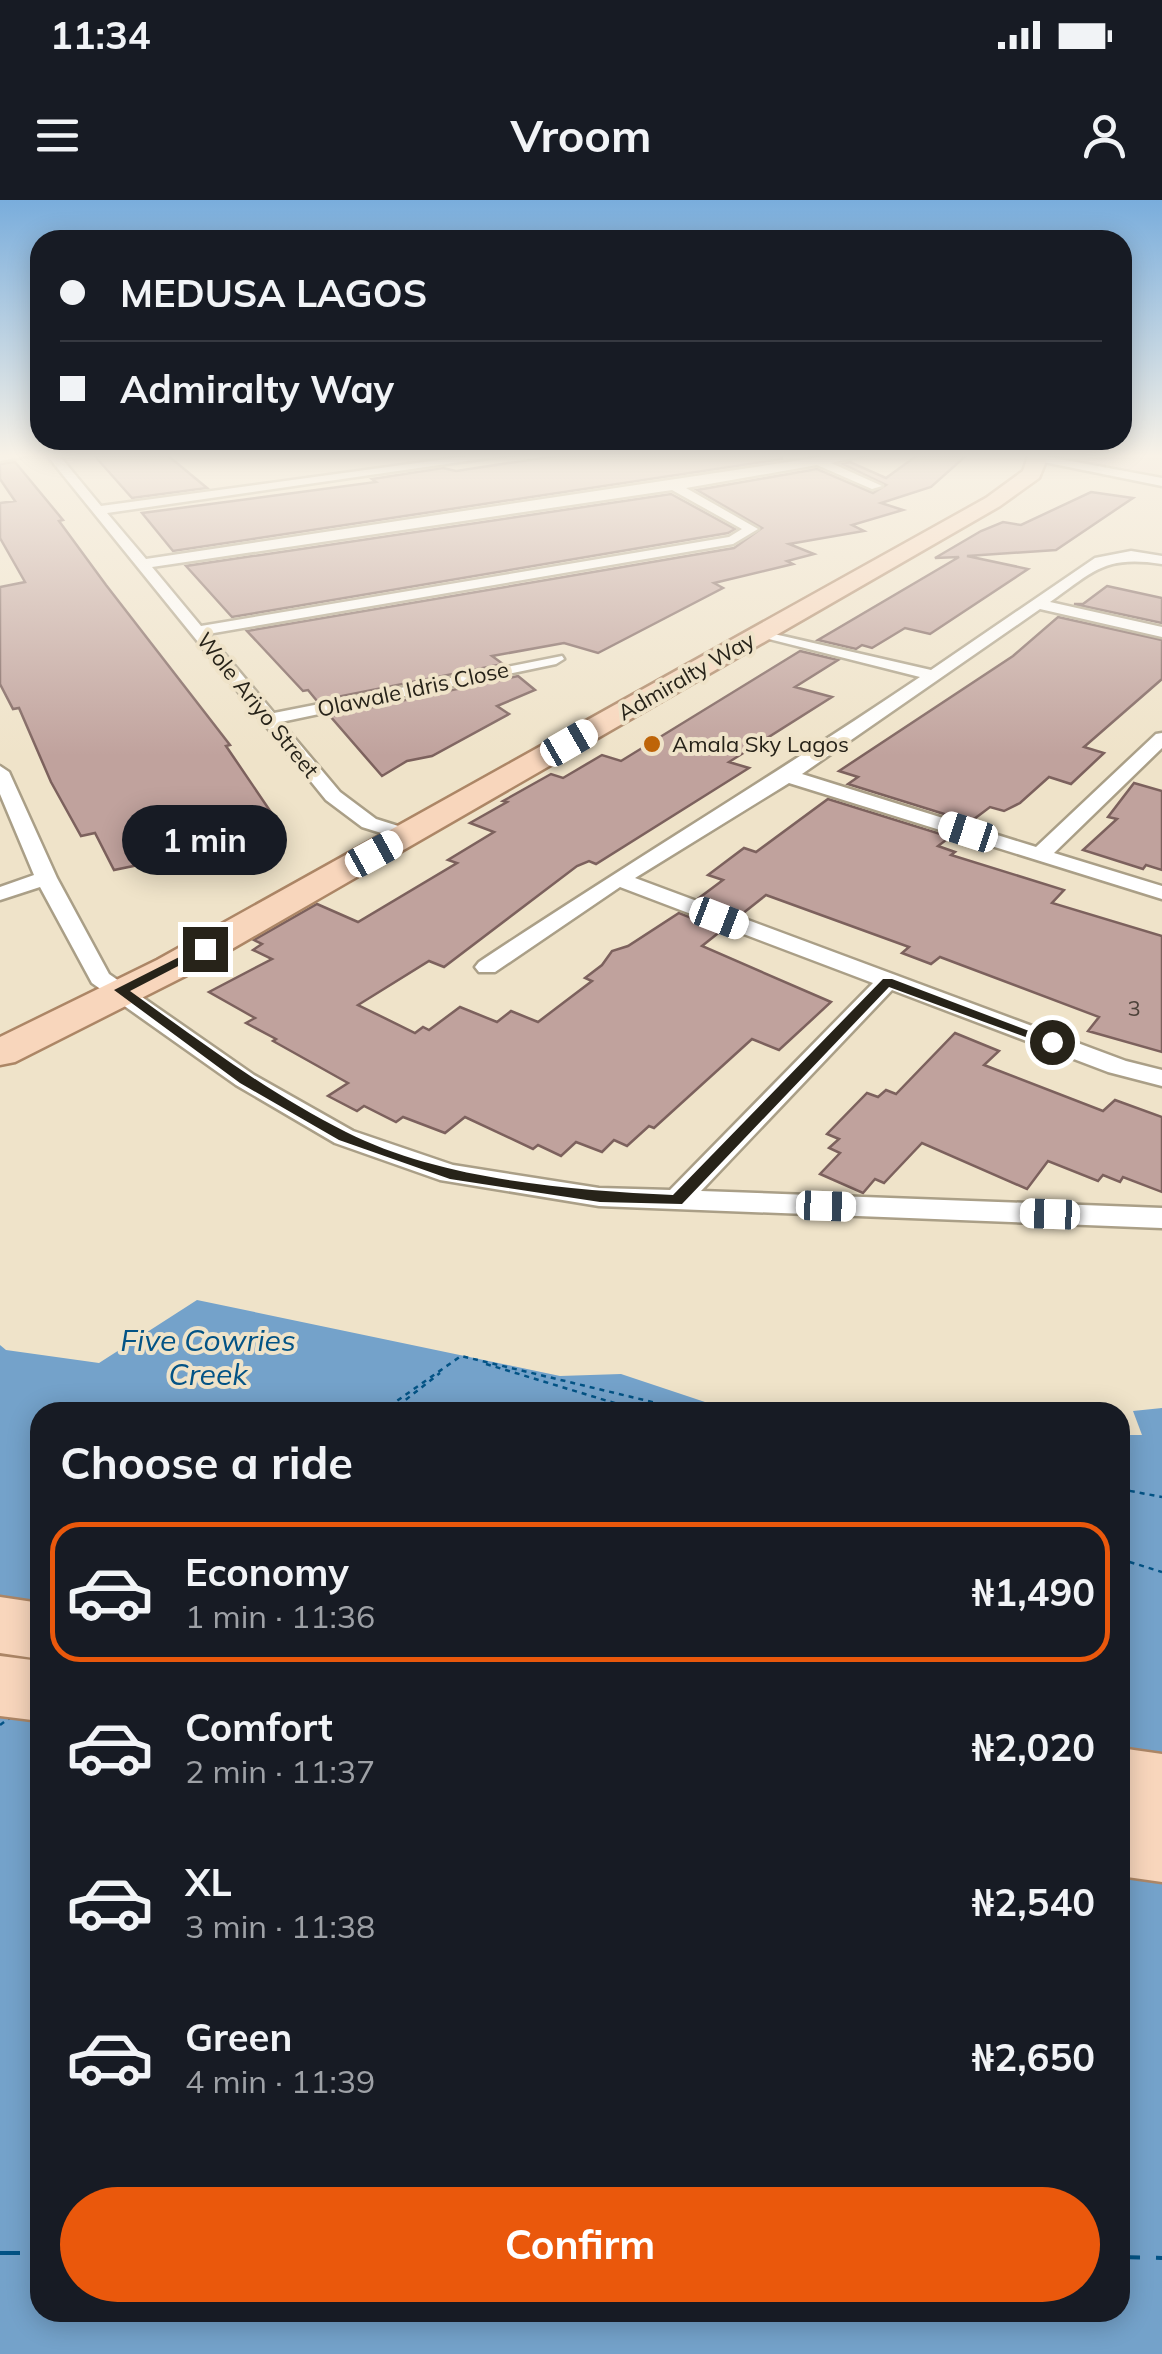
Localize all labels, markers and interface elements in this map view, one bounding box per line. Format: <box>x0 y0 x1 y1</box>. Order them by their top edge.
text: 11:34 <box>50 11 151 59</box>
text: Vroom <box>511 107 651 163</box>
icon: menu <box>30 108 85 163</box>
icon: person <box>1077 108 1132 163</box>
text: MEDUSA LAGOS <box>120 269 427 317</box>
text: Admiralty Way <box>120 365 394 413</box>
street label: Admiralty Way <box>613 625 760 726</box>
street label: Wole Ariyo Street <box>191 627 325 783</box>
street label: Olawale Idris Close <box>315 655 511 723</box>
car <box>536 715 602 771</box>
place label: Amala Sky Lagos <box>672 730 849 758</box>
marker: Amala Sky Lagos <box>641 733 663 755</box>
callout: 1 min <box>122 804 288 874</box>
car <box>935 808 1001 856</box>
text: 1 min <box>162 820 247 860</box>
car <box>340 826 408 882</box>
car <box>686 893 752 943</box>
route end <box>183 927 228 972</box>
house number: 3 <box>1127 994 1141 1022</box>
route start <box>1030 1020 1075 1065</box>
car <box>795 1190 857 1222</box>
car <box>1019 1198 1081 1230</box>
water label: Five Cowries Creek <box>120 1321 296 1393</box>
text: Choose a ride <box>60 1434 353 1490</box>
icon: car <box>65 1547 155 1637</box>
text: Economy <box>185 1548 349 1596</box>
text: ₦1,490 <box>972 1568 1095 1616</box>
text: 1 min · 11:36 <box>185 1596 375 1636</box>
icon: car <box>65 1702 155 1792</box>
text: Comfort <box>185 1703 333 1751</box>
text: ₦2,020 <box>972 1723 1095 1771</box>
text: 2 min · 11:37 <box>185 1751 375 1791</box>
icon: car <box>65 1857 155 1947</box>
text: XL <box>185 1858 232 1906</box>
text: ₦2,540 <box>972 1878 1095 1926</box>
text: 3 min · 11:38 <box>185 1906 375 1946</box>
icon: car <box>65 2012 155 2102</box>
text: Green <box>185 2013 292 2061</box>
text: ₦2,650 <box>972 2033 1095 2081</box>
text: 4 min · 11:39 <box>185 2061 375 2101</box>
button: Confirm <box>60 2187 1100 2302</box>

